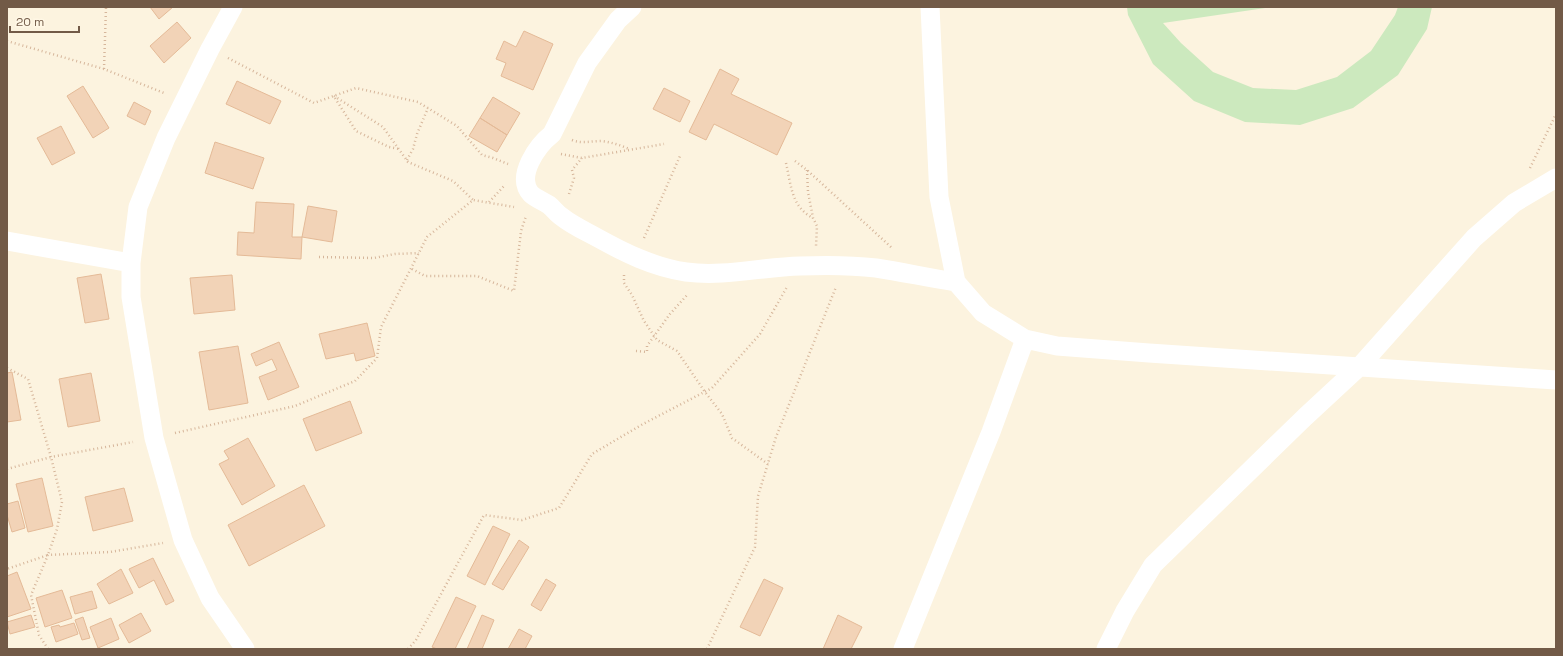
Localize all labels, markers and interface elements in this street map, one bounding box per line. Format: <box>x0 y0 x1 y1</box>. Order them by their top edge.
scale bar <box>10 8 79 34</box>
text: 20 m <box>16 14 44 30</box>

